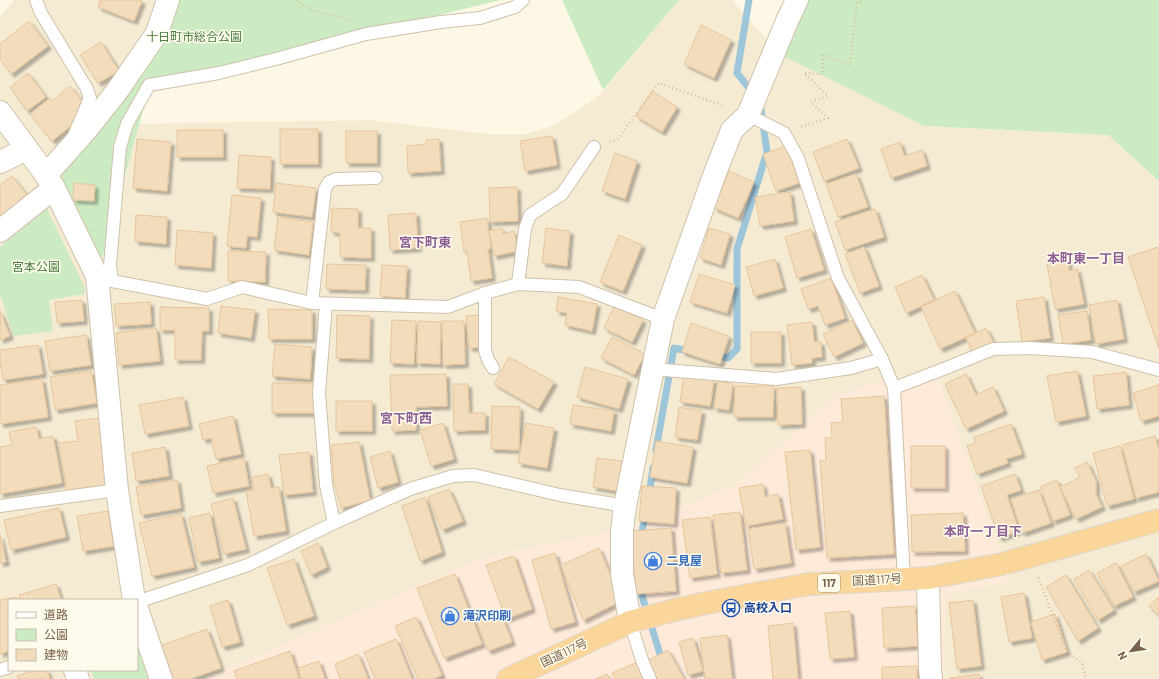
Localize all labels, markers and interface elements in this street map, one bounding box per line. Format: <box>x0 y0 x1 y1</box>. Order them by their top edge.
park label: 十日町市総合公園 <box>146 29 242 43</box>
district label: 宮下町東 <box>399 234 451 250</box>
district label: 本町東一丁目 <box>1047 250 1125 266</box>
park label: 宮本公園 <box>12 259 60 273</box>
district label: 宮下町西 <box>380 410 432 426</box>
district label: 本町一丁目下 <box>944 523 1022 539</box>
shop icon: 二見屋 <box>643 551 663 571</box>
place label: 二見屋 <box>666 553 702 567</box>
street label: 国道117号 <box>852 571 902 587</box>
road number: 117 <box>818 574 840 592</box>
bus stop icon: 高校入口 <box>721 598 741 618</box>
legend <box>8 599 138 671</box>
place label: 高校入口 <box>744 600 792 614</box>
shop icon: 滝沢印刷 <box>440 606 460 626</box>
text: 道路 <box>44 607 68 621</box>
place label: 滝沢印刷 <box>463 608 511 622</box>
text: 公園 <box>44 627 68 641</box>
north arrow <box>1111 631 1151 671</box>
street label: 国道117号 <box>538 635 589 669</box>
text: 建物 <box>44 647 68 661</box>
text: N <box>1114 650 1129 662</box>

